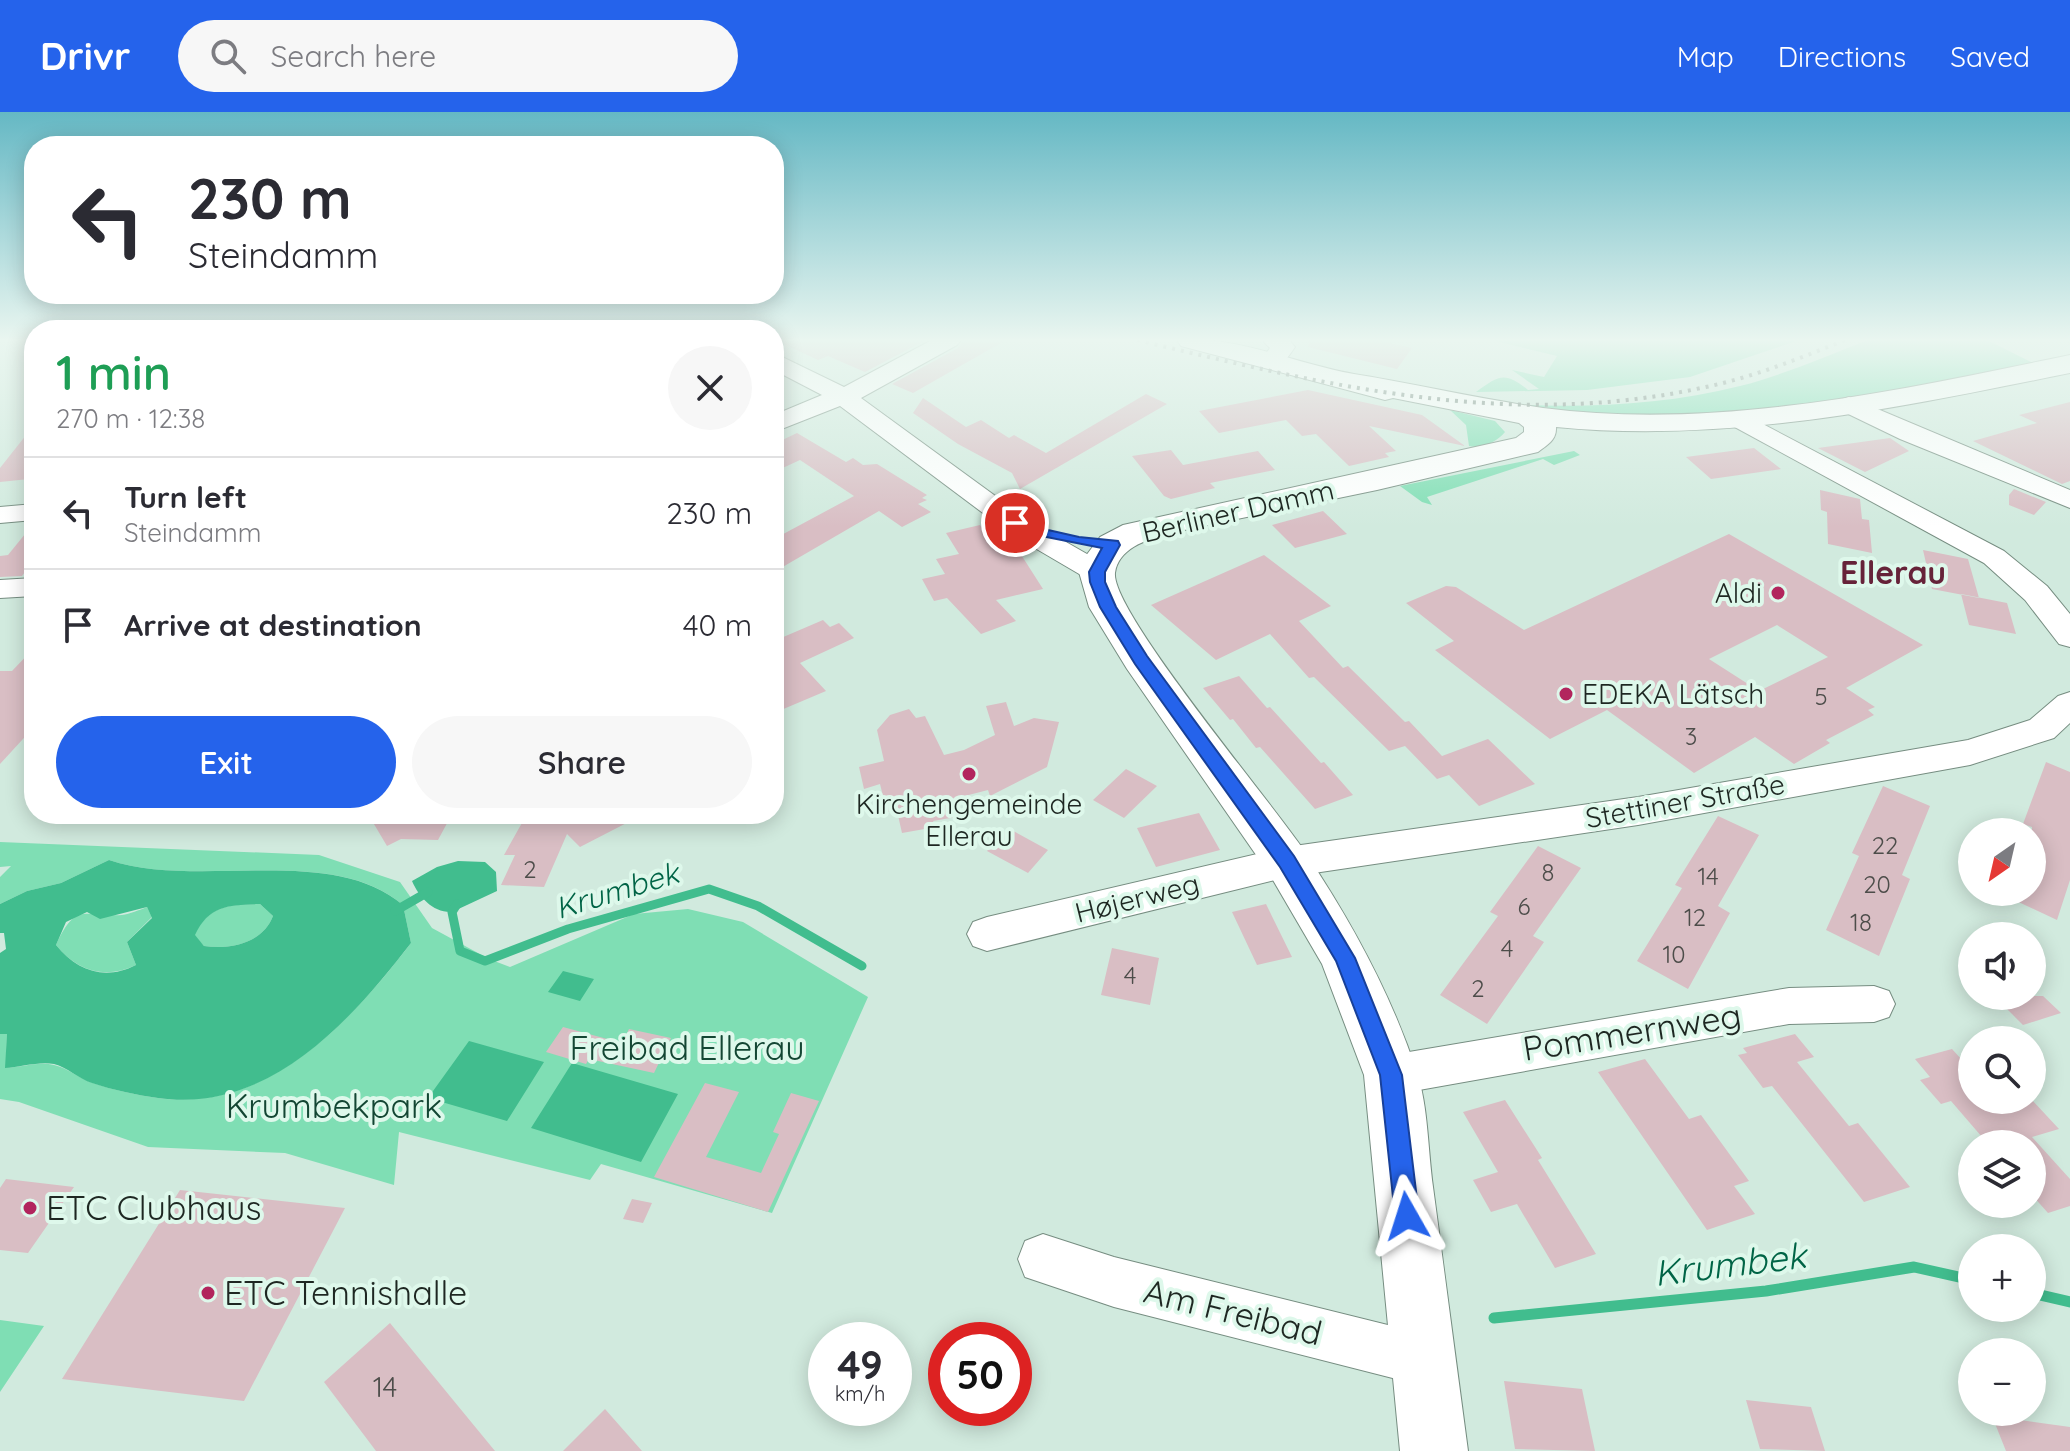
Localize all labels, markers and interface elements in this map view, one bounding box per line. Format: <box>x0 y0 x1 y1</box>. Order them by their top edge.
search box <box>178 20 738 92</box>
text: Drivr <box>40 32 130 80</box>
icon: search <box>206 34 250 78</box>
text: Search here <box>270 37 436 75</box>
text: Map <box>1677 39 1734 74</box>
text: Directions <box>1778 39 1906 74</box>
text: Saved <box>1950 39 2030 74</box>
text: 230 m <box>188 163 352 233</box>
icon: left <box>56 168 160 272</box>
text: Steindamm <box>188 232 378 277</box>
text: 1 min <box>56 342 171 402</box>
button: close <box>668 346 752 430</box>
text: 270 m · 12:38 <box>56 402 205 435</box>
street label: Berliner Damm <box>1139 471 1337 550</box>
text: Turn left <box>124 478 247 516</box>
pin <box>981 489 1049 557</box>
icon: left <box>56 491 100 535</box>
text: 230 m <box>666 494 752 532</box>
icon: arrive <box>993 501 1037 545</box>
text: Steindamm <box>124 516 262 549</box>
district label: Ellerau <box>1840 552 1946 592</box>
place label: Aldi <box>1715 575 1762 610</box>
marker: Aldi <box>1769 584 1787 602</box>
icon: arrive <box>56 603 100 647</box>
text: Arrive at destination <box>124 606 422 644</box>
text: 40 m <box>683 606 752 644</box>
place label: EDEKA Lätsch <box>1582 676 1764 711</box>
house number: 5 <box>1814 681 1828 711</box>
marker: EDEKA Lätsch <box>1557 685 1575 703</box>
button: Exit <box>56 716 396 808</box>
button: Share <box>412 716 752 808</box>
house number: 3 <box>1685 721 1697 751</box>
marker: Kirchengemeinde Ellerau <box>960 765 978 783</box>
street label: Stettiner Straße <box>1583 766 1787 835</box>
place label: Kirchengemeinde Ellerau <box>856 786 1082 853</box>
north arrow <box>1958 818 2046 906</box>
map controls <box>1958 818 2046 1426</box>
house number: 22 <box>1872 830 1898 860</box>
water label: Krumbek <box>550 852 686 927</box>
house number: 2 <box>523 854 537 884</box>
house number: 8 <box>1542 857 1554 887</box>
house number: 14 <box>1697 861 1719 891</box>
street label: Højerweg <box>1071 865 1203 930</box>
house number: 20 <box>1863 869 1891 899</box>
house number: 6 <box>1518 891 1531 921</box>
house number: 12 <box>1684 902 1706 932</box>
house number: 18 <box>1850 907 1872 937</box>
button: sound <box>1958 922 2046 1010</box>
house number: 4 <box>1501 933 1513 963</box>
house number: 10 <box>1662 939 1686 969</box>
house number: 4 <box>1124 960 1136 990</box>
house number: 2 <box>1471 973 1485 1003</box>
street label: Pommernweg <box>1520 993 1744 1070</box>
park label: Freibad Ellerau <box>570 1026 804 1069</box>
button: search <box>1958 1026 2046 1114</box>
park label: Krumbekpark <box>226 1084 442 1127</box>
button: layers <box>1958 1130 2046 1218</box>
position arrow <box>1365 1174 1449 1258</box>
place label: ETC Clubhaus <box>46 1186 261 1229</box>
marker: ETC Clubhaus <box>21 1199 39 1217</box>
water label: Krumbek <box>1651 1232 1811 1295</box>
button: + <box>1958 1234 2046 1322</box>
street label: Am Freibad <box>1140 1269 1327 1354</box>
place label: ETC Tennishalle <box>224 1271 467 1314</box>
marker: ETC Tennishalle <box>199 1284 217 1302</box>
speed limit sign: 50 <box>928 1322 1032 1426</box>
button: − <box>1958 1338 2046 1426</box>
text: 49 <box>837 1339 883 1389</box>
house number: 14 <box>373 1369 397 1404</box>
text: km/h <box>835 1381 885 1406</box>

